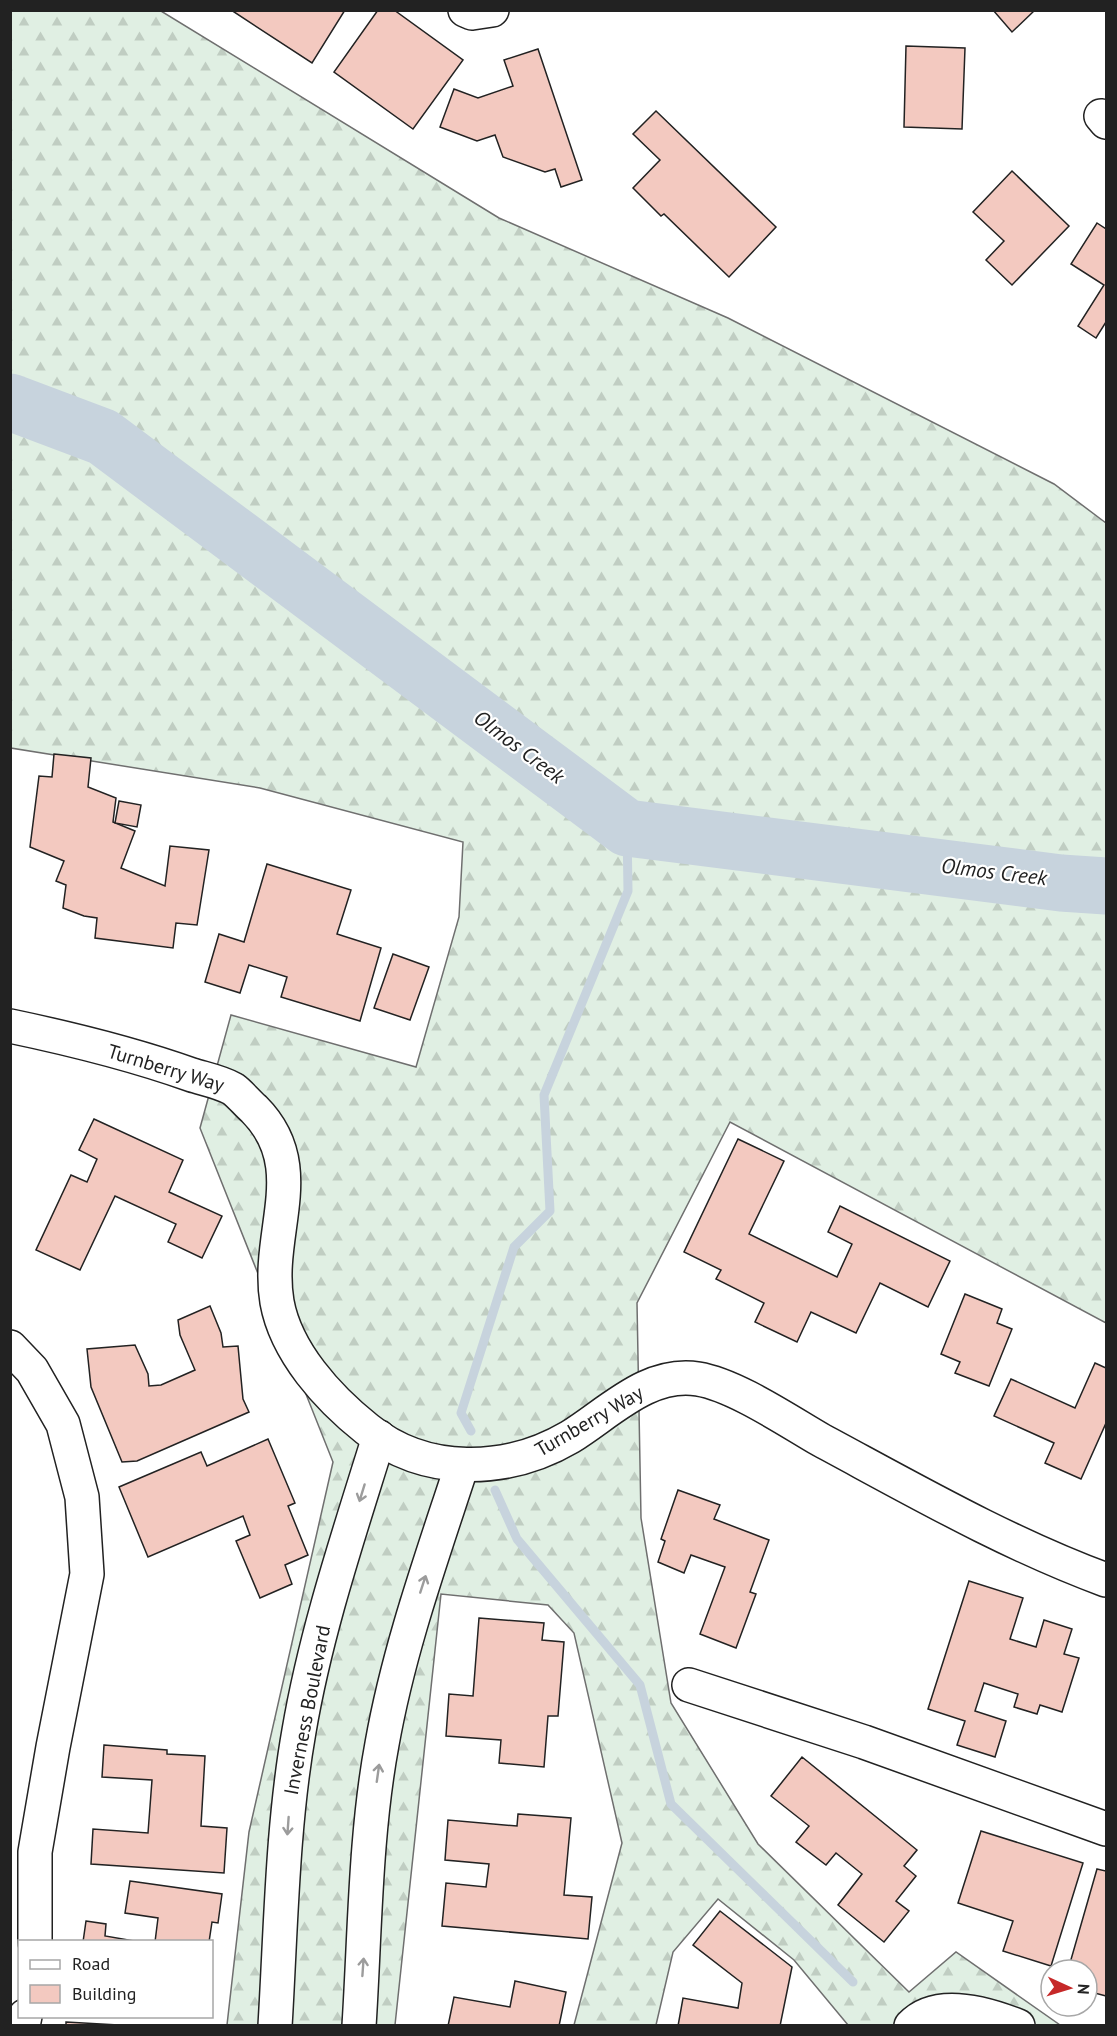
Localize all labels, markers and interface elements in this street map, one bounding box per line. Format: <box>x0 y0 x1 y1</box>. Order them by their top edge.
water label: Olmos Creek <box>469 704 571 790</box>
water label: Olmos Creek <box>940 852 1050 892</box>
street label: Turnberry Way <box>105 1038 228 1098</box>
street label: Turnberry Way <box>530 1379 648 1462</box>
one-way arrow <box>356 1483 367 1502</box>
one-way arrow <box>419 1575 430 1594</box>
street label: Inverness Boulevard <box>278 1623 336 1797</box>
one-way arrow <box>372 1763 383 1783</box>
one-way arrow <box>282 1815 293 1835</box>
legend <box>18 1940 213 2018</box>
text: Road <box>72 1952 110 1975</box>
one-way arrow <box>358 1958 369 1978</box>
north arrow <box>1039 1958 1099 2018</box>
text: Building <box>72 1982 136 2005</box>
text: N <box>1074 1983 1094 1995</box>

